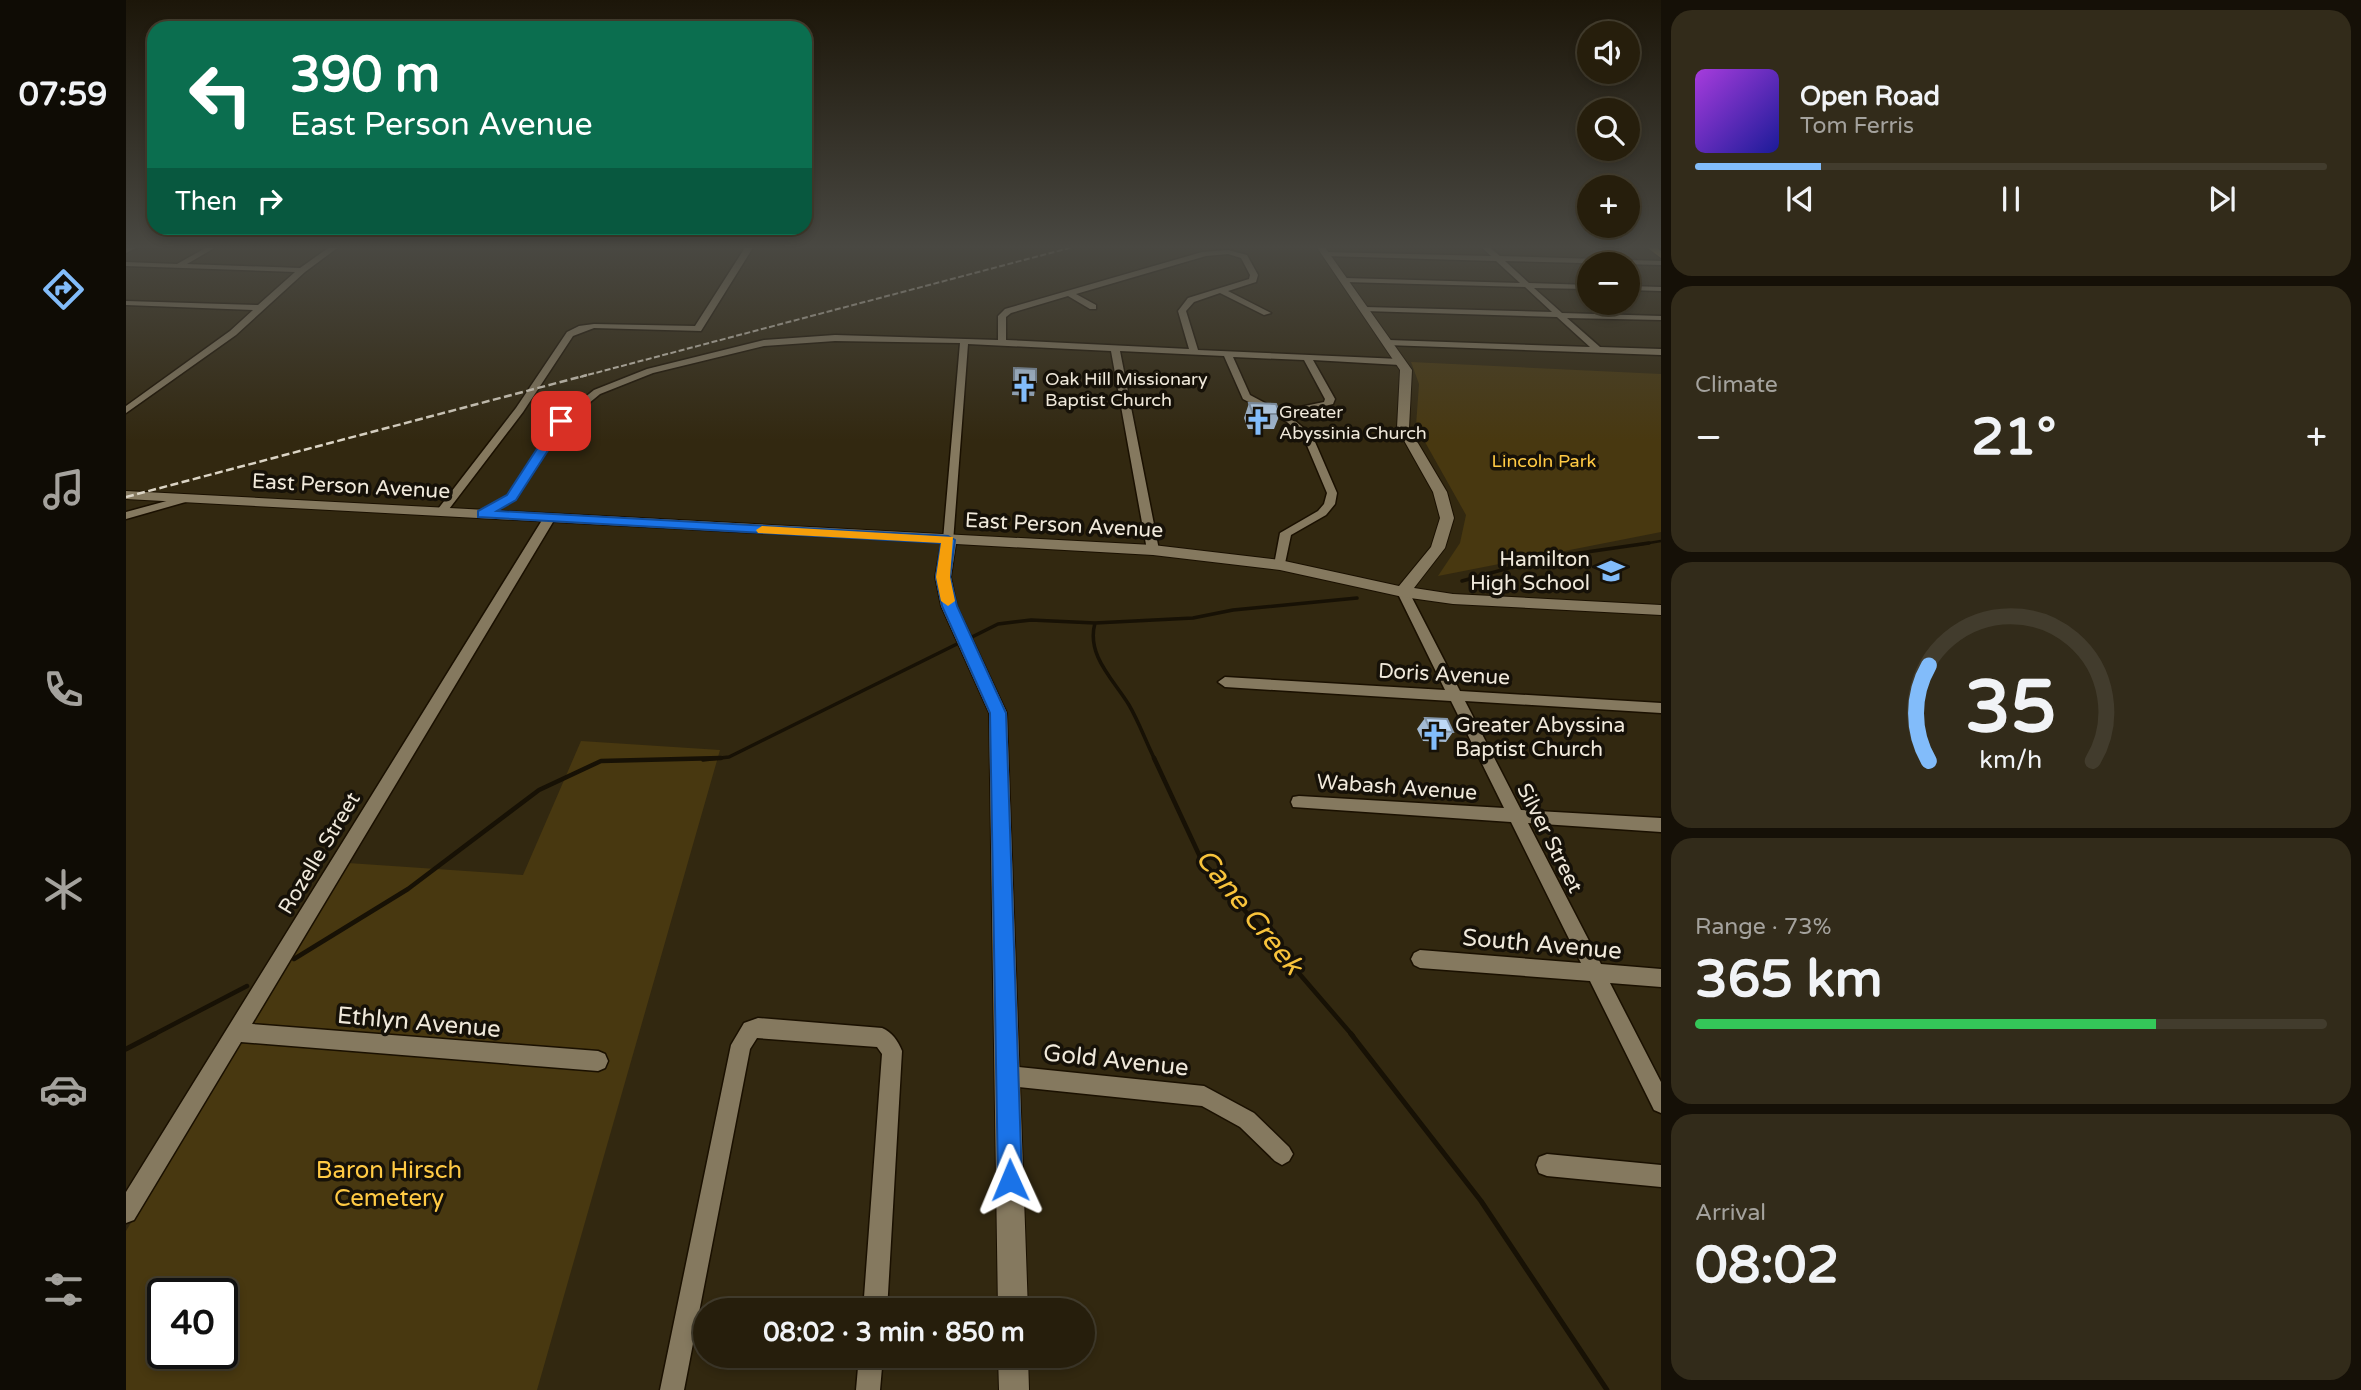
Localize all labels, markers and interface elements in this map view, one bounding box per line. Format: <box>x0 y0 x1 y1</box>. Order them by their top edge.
map controls <box>1577 21 1640 315</box>
button: sound <box>1577 21 1640 84</box>
text: 390 m <box>290 46 440 105</box>
icon: left <box>175 49 266 140</box>
text: 07:59 <box>19 76 107 114</box>
text: Open Road <box>1800 81 1940 112</box>
button: search <box>1577 98 1640 161</box>
text: East Person Avenue <box>290 106 593 144</box>
text: Tom Ferris <box>1800 112 1914 140</box>
button: + <box>1577 175 1640 238</box>
icon: previous <box>1781 180 1819 218</box>
icon: pause <box>1992 180 2030 218</box>
icon: next <box>2203 180 2241 218</box>
icon: right <box>251 182 289 220</box>
text: Then <box>175 186 237 217</box>
button: − <box>1577 252 1640 315</box>
icon: directions <box>39 265 88 314</box>
place label: Oak Hill Missionary Baptist Church <box>1045 368 1208 411</box>
text: Climate <box>1695 371 1778 399</box>
church icon: Oak Hill Missionary Baptist Church <box>1009 374 1039 404</box>
pin <box>531 391 591 451</box>
place label: Greater Abyssinia Church <box>1279 401 1427 444</box>
icon: arrive <box>542 402 580 440</box>
text: 21° <box>1971 406 2056 469</box>
church icon: Greater Abyssinia Church <box>1243 407 1273 437</box>
text: − <box>1695 415 1722 461</box>
text: + <box>2306 415 2327 461</box>
park label: Lincoln Park <box>1492 450 1597 472</box>
icon: music <box>39 465 88 514</box>
street label: East Person Avenue <box>251 469 451 504</box>
street label: East Person Avenue <box>964 508 1164 543</box>
place label: Hamilton High School <box>1470 547 1590 596</box>
school or university icon: Hamilton High School <box>1596 556 1626 586</box>
street label: Doris Avenue <box>1377 659 1511 690</box>
text: 35 <box>1965 664 2057 752</box>
icon: phone <box>39 665 88 714</box>
place label: Greater Abyssina Baptist Church <box>1455 713 1625 762</box>
church icon: Greater Abyssina Baptist Church <box>1419 722 1449 752</box>
text: km/h <box>1980 745 2042 775</box>
street label: Wabash Avenue <box>1316 769 1478 806</box>
street label: Silver Street <box>1511 779 1588 897</box>
street label: Rozelle Street <box>273 788 366 919</box>
water label: Cane Creek <box>1188 842 1311 983</box>
icon: climate <box>39 865 88 914</box>
text: Range · 73% <box>1695 913 1831 941</box>
street label: South Avenue <box>1461 923 1623 966</box>
text: 365 km <box>1695 948 1883 1011</box>
street label: Ethlyn Avenue <box>336 1001 502 1044</box>
street label: Gold Avenue <box>1042 1038 1190 1083</box>
icon: car <box>39 1065 88 1114</box>
position arrow <box>973 1143 1047 1217</box>
park label: Baron Hirsch Cemetery <box>316 1156 462 1213</box>
text: Arrival <box>1695 1199 1766 1227</box>
text: 08:02 <box>1695 1234 1839 1297</box>
icon: filters <box>39 1265 88 1314</box>
speed limit sign: 40 <box>147 1278 238 1369</box>
text: 08:02 · 3 min · 850 m <box>763 1317 1025 1348</box>

